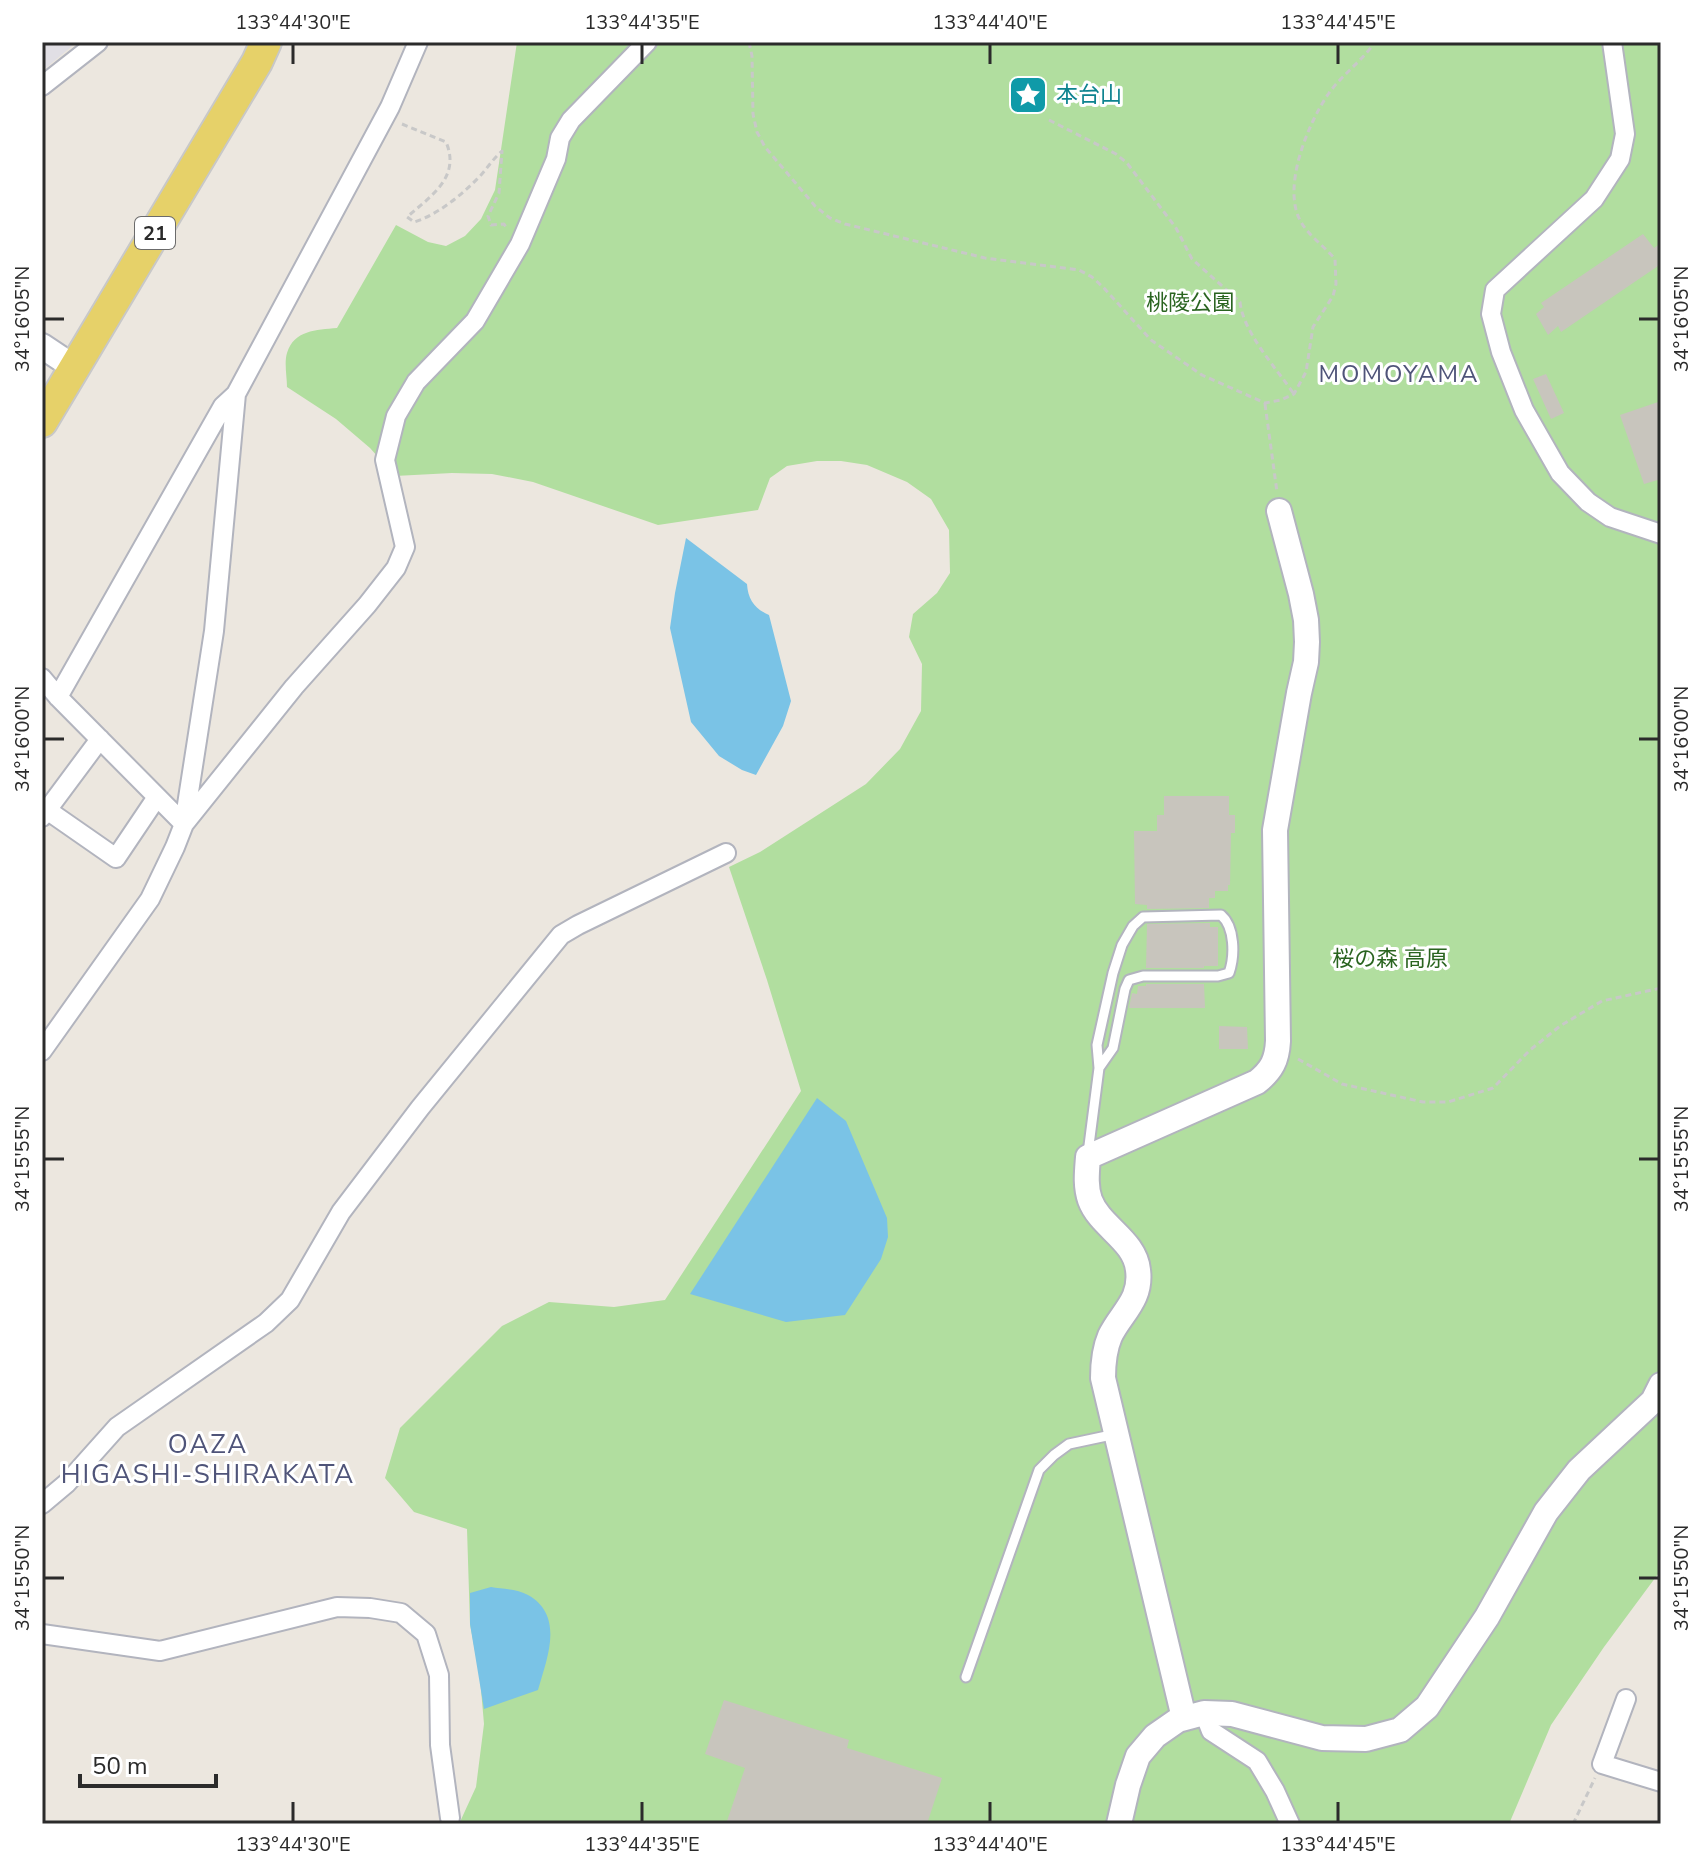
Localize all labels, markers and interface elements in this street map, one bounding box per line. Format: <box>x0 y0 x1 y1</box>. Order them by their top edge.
text: 133°44'30"E <box>235 9 351 36</box>
text: 133°44'35"E <box>584 9 700 36</box>
text: 133°44'40"E <box>932 9 1048 36</box>
text: 133°44'45"E <box>1280 9 1396 36</box>
place icon: 本台山 <box>1007 74 1049 116</box>
place label: 本台山 <box>1056 80 1122 110</box>
road number: 21 <box>135 217 175 249</box>
text: 34°16'05"N <box>9 266 36 372</box>
text: 34°16'05"N <box>1668 266 1695 372</box>
park label: 桃陵公園 <box>1146 288 1234 318</box>
district label: MOMOYAMA <box>1318 358 1480 390</box>
text: 34°16'00"N <box>9 686 36 792</box>
text: 34°16'00"N <box>1668 686 1695 792</box>
park label: 桜の森 高原 <box>1332 944 1448 974</box>
text: 34°15'55"N <box>9 1106 36 1212</box>
text: 34°15'55"N <box>1668 1106 1695 1212</box>
district label: OAZA HIGASHI-SHIRAKATA <box>61 1427 355 1492</box>
text: 34°15'50"N <box>9 1525 36 1631</box>
text: 34°15'50"N <box>1668 1525 1695 1631</box>
scale bar <box>80 1738 216 1788</box>
text: 50 m <box>92 1750 148 1782</box>
text: 133°44'30"E <box>235 1831 351 1858</box>
text: 133°44'35"E <box>584 1831 700 1858</box>
text: 133°44'40"E <box>932 1831 1048 1858</box>
text: 133°44'45"E <box>1280 1831 1396 1858</box>

